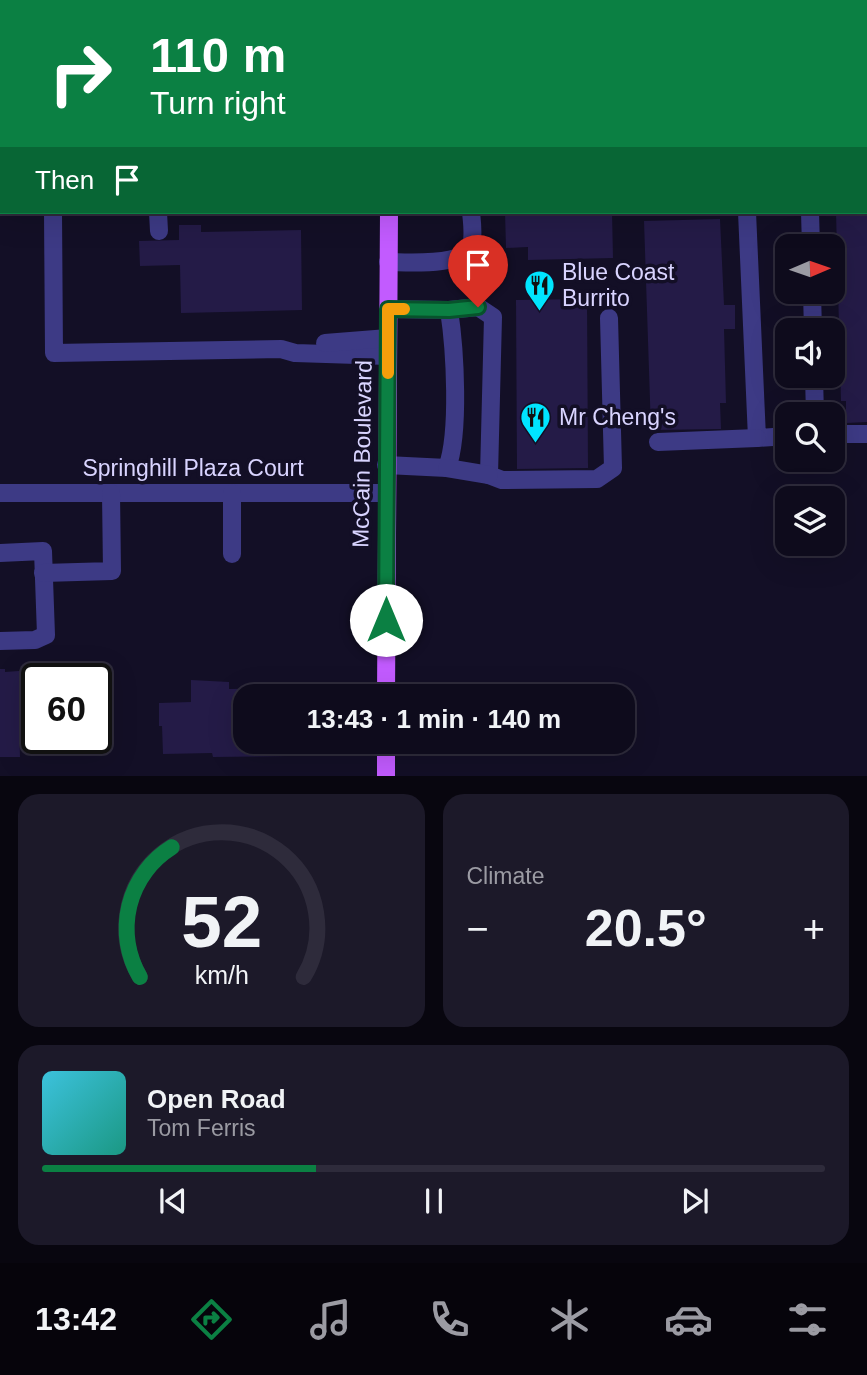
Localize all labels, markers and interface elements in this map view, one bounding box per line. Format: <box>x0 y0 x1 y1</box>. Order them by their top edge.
icon: right <box>35 28 126 119</box>
text: 110 m <box>150 28 286 82</box>
text: Turn right <box>150 85 286 121</box>
icon: arrive <box>108 161 146 199</box>
text: Then <box>35 165 94 195</box>
north arrow <box>775 234 845 304</box>
map controls <box>775 234 845 556</box>
pin <box>448 235 508 307</box>
icon: arrive <box>459 246 497 284</box>
place label: Blue Coast Burrito <box>562 259 675 311</box>
restaurant icon: Blue Coast Burrito <box>522 268 556 312</box>
button: sound <box>775 318 845 388</box>
street label: McCain Boulevard <box>347 360 377 548</box>
restaurant icon: Mr Cheng's <box>519 400 553 444</box>
button: search <box>775 402 845 472</box>
place label: Mr Cheng's <box>559 404 676 430</box>
street label: Springhill Plaza Court <box>82 455 304 481</box>
button: layers <box>775 486 845 556</box>
position arrow <box>349 583 423 657</box>
speed limit sign: 60 <box>21 663 112 754</box>
text: 13:43 · 1 min · 140 m <box>307 704 561 734</box>
text: Climate <box>467 863 544 889</box>
text: 52 <box>181 881 262 962</box>
text: 20.5° <box>585 899 707 957</box>
text: − <box>467 908 489 950</box>
text: + <box>803 908 825 950</box>
text: km/h <box>194 960 248 988</box>
text: Open Road <box>147 1084 286 1114</box>
text: Tom Ferris <box>147 1115 256 1141</box>
icon: previous <box>154 1182 192 1220</box>
icon: pause <box>415 1182 453 1220</box>
icon: next <box>676 1182 714 1220</box>
icon: directions <box>187 1295 236 1344</box>
icon: music <box>306 1295 355 1344</box>
icon: phone <box>425 1295 474 1344</box>
icon: climate <box>545 1295 594 1344</box>
icon: car <box>664 1295 713 1344</box>
icon: filters <box>783 1295 832 1344</box>
text: 13:42 <box>35 1301 117 1337</box>

